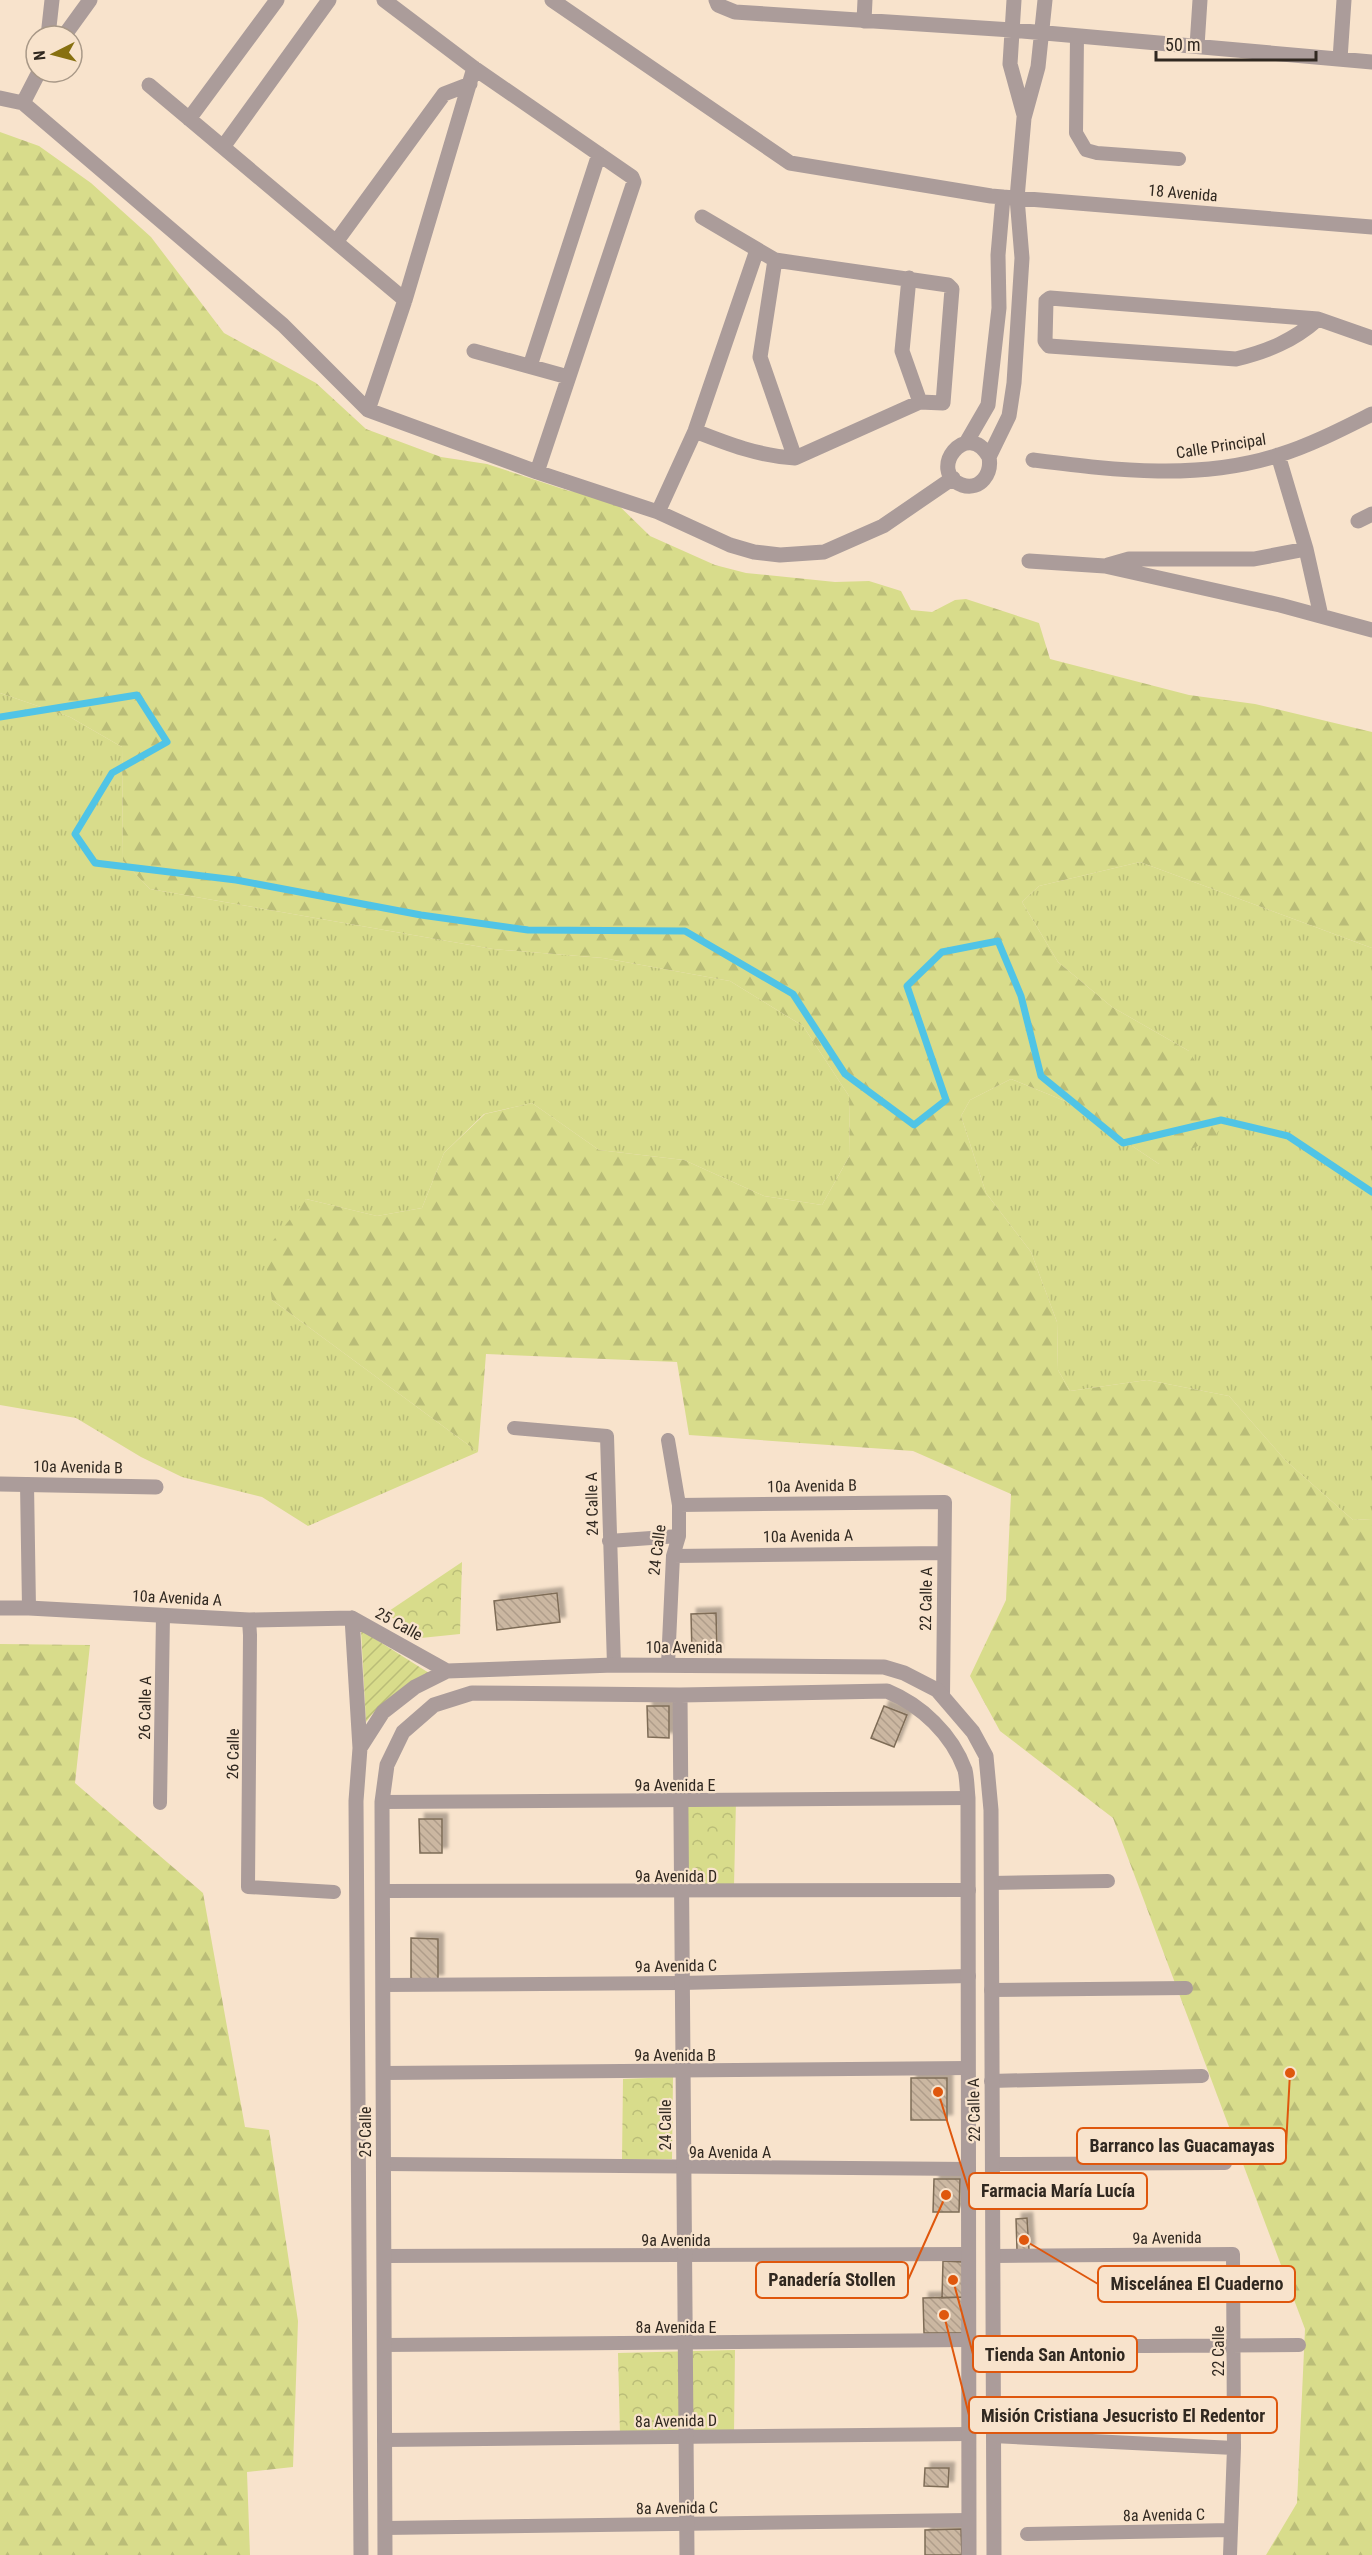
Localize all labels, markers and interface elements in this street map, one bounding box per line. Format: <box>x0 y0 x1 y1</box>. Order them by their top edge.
north arrow <box>24 24 84 84</box>
scale bar <box>1156 24 1316 62</box>
text: 50 m <box>1165 34 1200 55</box>
text: N <box>30 50 50 61</box>
street label: 18 Avenida <box>1148 181 1218 205</box>
street label: Calle Principal <box>1175 430 1267 462</box>
street label: 10a Avenida B <box>33 1457 123 1477</box>
street label: 24 Calle A <box>582 1472 602 1536</box>
street label: 10a Avenida B <box>767 1476 857 1496</box>
street label: 24 Calle <box>644 1524 670 1576</box>
street label: 10a Avenida A <box>763 1526 853 1546</box>
street label: 22 Calle A <box>916 1567 936 1631</box>
street label: 10a Avenida A <box>131 1586 223 1610</box>
street label: 25 Calle <box>372 1603 426 1645</box>
street label: 10a Avenida <box>645 1638 723 1657</box>
street label: 26 Calle A <box>135 1676 155 1740</box>
street label: 26 Calle <box>223 1728 243 1780</box>
street label: 9a Avenida E <box>635 1776 716 1795</box>
street label: 9a Avenida D <box>635 1867 717 1886</box>
street label: 9a Avenida C <box>635 1956 717 1976</box>
street label: 9a Avenida B <box>634 2046 716 2065</box>
street label: 22 Calle A <box>964 2078 984 2142</box>
street label: 24 Calle <box>656 2099 675 2151</box>
street label: 25 Calle <box>356 2106 375 2158</box>
callout: Barranco las Guacamayas <box>1077 2128 1286 2164</box>
text: Barranco las Guacamayas <box>1089 2135 1275 2156</box>
street label: 9a Avenida A <box>689 2143 771 2162</box>
callout: Farmacia María Lucía <box>969 2173 1147 2209</box>
text: Farmacia María Lucía <box>981 2180 1135 2201</box>
street label: 9a Avenida <box>1132 2228 1202 2248</box>
street label: 9a Avenida <box>641 2231 711 2250</box>
callout: Panadería Stollen <box>756 2262 908 2298</box>
callout: Miscelánea El Cuaderno <box>1098 2266 1295 2302</box>
text: Panadería Stollen <box>768 2269 896 2290</box>
text: Miscelánea El Cuaderno <box>1111 2273 1283 2294</box>
street label: 8a Avenida E <box>636 2318 717 2337</box>
street label: 22 Calle <box>1209 2325 1228 2377</box>
callout: Tienda San Antonio <box>973 2336 1137 2372</box>
text: Tienda San Antonio <box>985 2344 1125 2365</box>
callout: Misión Cristiana Jesucristo El Redentor <box>969 2397 1277 2433</box>
text: Misión Cristiana Jesucristo El Redentor <box>981 2405 1265 2426</box>
street label: 8a Avenida D <box>635 2411 717 2431</box>
street label: 8a Avenida C <box>636 2498 718 2518</box>
street label: 8a Avenida C <box>1123 2505 1205 2525</box>

